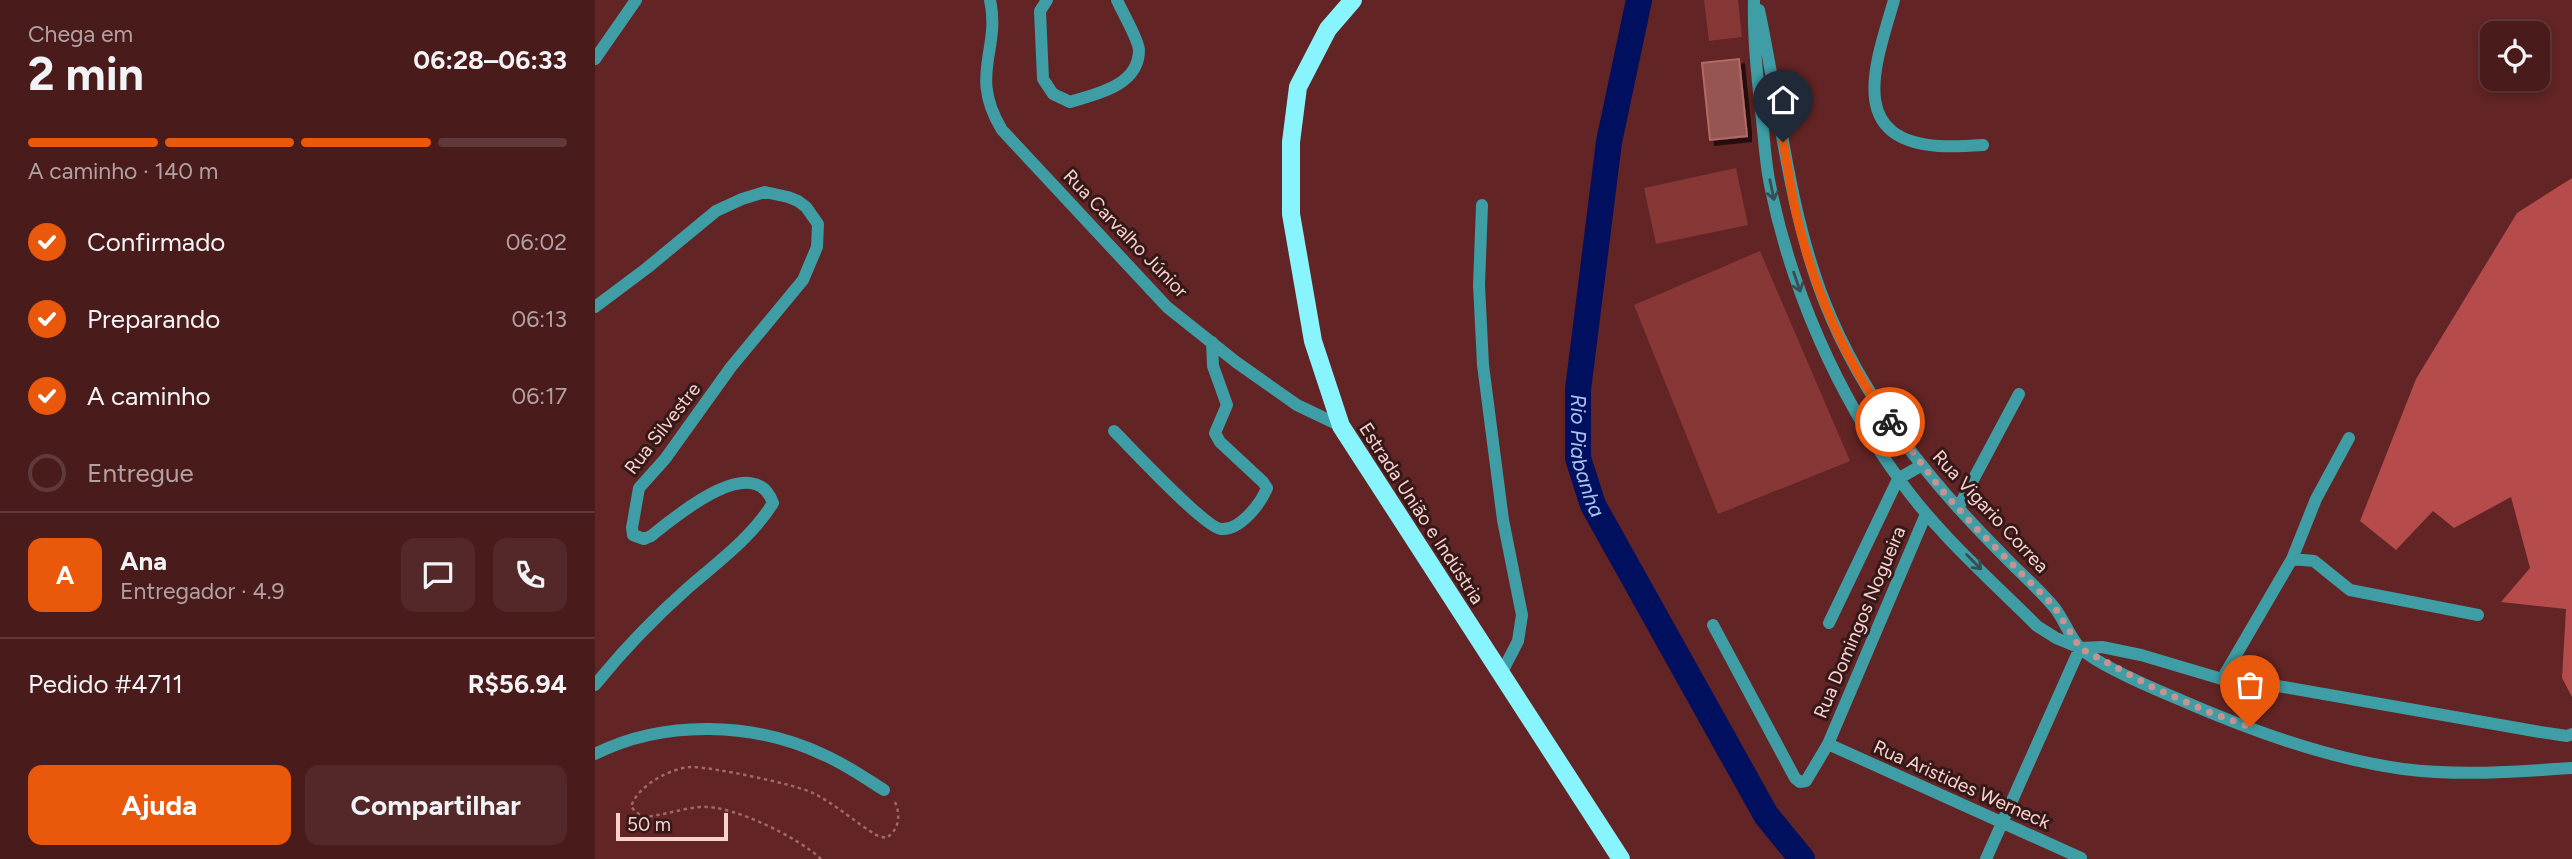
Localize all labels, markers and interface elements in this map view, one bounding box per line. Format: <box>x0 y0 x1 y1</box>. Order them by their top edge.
text: Chega em <box>28 20 133 48</box>
map controls <box>2480 21 2550 91</box>
button: locate <box>2480 21 2550 91</box>
text: 06:28–06:33 <box>413 44 567 76</box>
text: 2 min <box>28 46 144 102</box>
pin <box>1753 70 1813 142</box>
icon: home <box>1764 81 1802 119</box>
text: A caminho · 140 m <box>28 157 218 185</box>
street label: Rua Carvalho Júnior <box>1059 164 1193 303</box>
one-way arrow <box>1765 178 1779 201</box>
icon: check <box>28 223 66 261</box>
text: Confirmado <box>87 226 225 258</box>
text: 06:02 <box>506 228 567 256</box>
one-way arrow <box>1791 271 1804 293</box>
icon: check <box>28 300 66 338</box>
text: Preparando <box>87 303 220 335</box>
text: 06:13 <box>511 305 567 333</box>
icon: check <box>28 377 66 415</box>
street label: Rua Silvestre <box>619 378 705 479</box>
text: A caminho <box>87 380 211 412</box>
text: 06:17 <box>512 382 567 410</box>
courier <box>1855 387 1925 457</box>
water label: Rio Piabanha <box>1566 394 1610 522</box>
icon: bike <box>1871 403 1909 441</box>
street label: Estrada União e Indústria <box>1354 418 1489 608</box>
street label: Rua Vigario Correa <box>1928 445 2053 577</box>
text: Entregue <box>87 457 194 489</box>
street label: Rua Domingos Nogueira <box>1809 523 1910 722</box>
button: chat <box>401 538 475 612</box>
button: phone <box>493 538 567 612</box>
text: Ana <box>120 545 167 577</box>
one-way arrow <box>1965 553 1982 570</box>
text: A <box>56 559 74 591</box>
text: Entregador · 4.9 <box>120 577 285 605</box>
pin <box>2220 655 2280 727</box>
icon: bag <box>2231 666 2269 704</box>
text: Pedido #4711 <box>28 668 183 700</box>
text: R$56.94 <box>468 668 567 700</box>
street label: Rua Aristides Werneck <box>1870 735 2054 834</box>
button: Ajuda <box>28 765 291 845</box>
button: Compartilhar <box>305 765 567 845</box>
scale bar <box>616 810 728 842</box>
text: 50 m <box>627 813 671 836</box>

